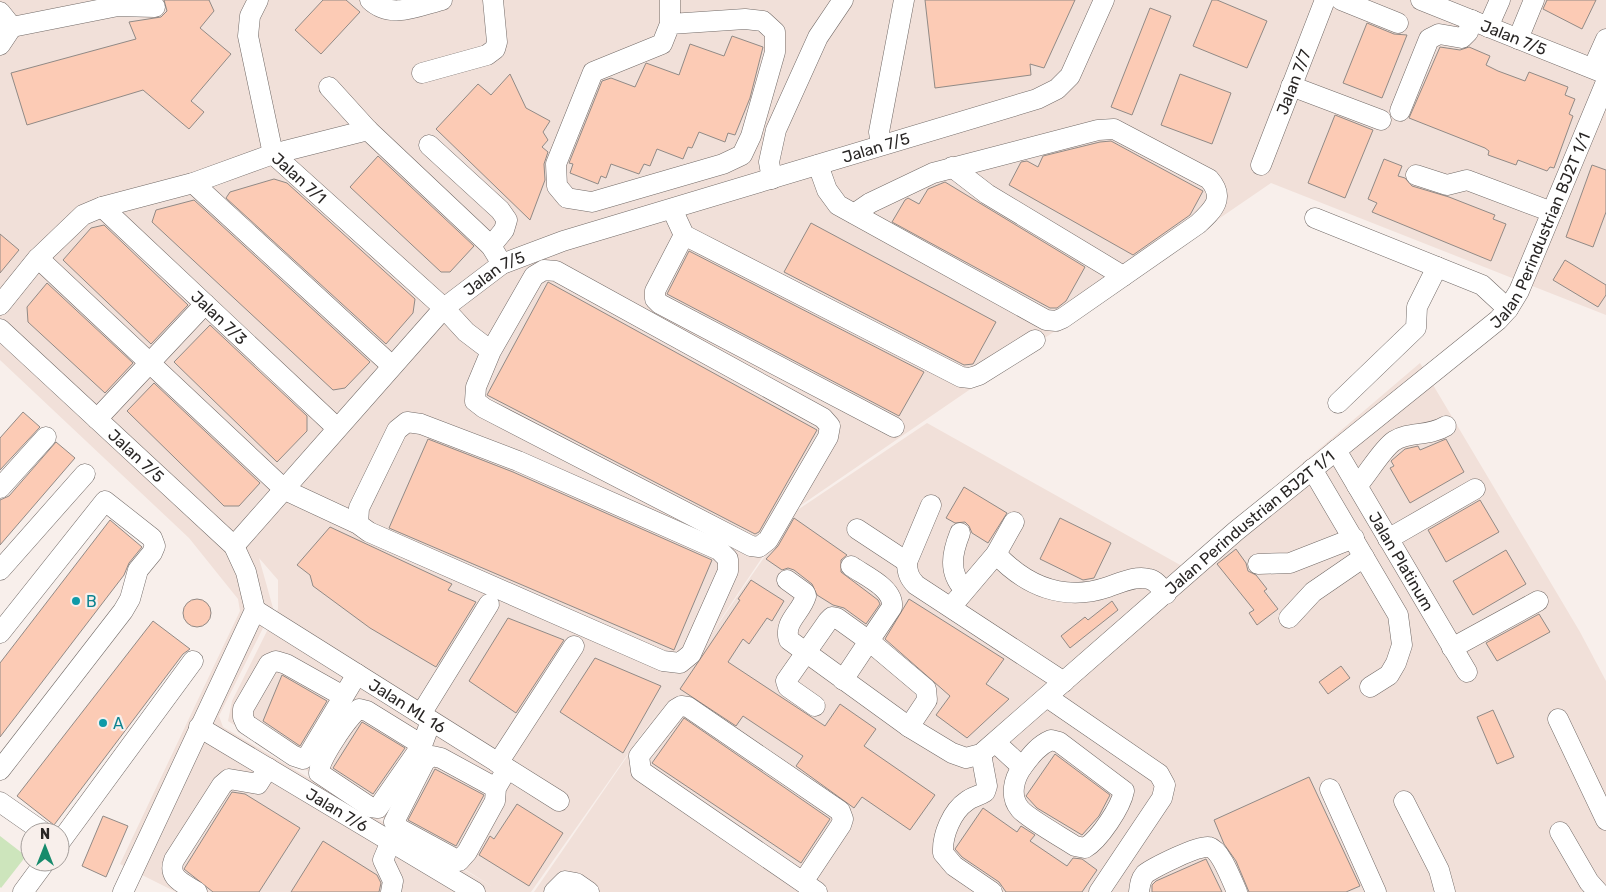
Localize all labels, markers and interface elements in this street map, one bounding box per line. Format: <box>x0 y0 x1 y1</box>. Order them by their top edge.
street label: Jalan 7/5 <box>1478 15 1550 59</box>
street label: Jalan 7/7 <box>1272 47 1314 117</box>
street label: Jalan 7/5 <box>840 128 912 166</box>
street label: Jalan Perindustrian BJ2T 1/1 <box>1486 129 1594 332</box>
street label: Jalan 7/1 <box>268 148 331 207</box>
street label: Jalan 7/5 <box>460 247 527 299</box>
street label: Jalan 7/3 <box>187 286 251 348</box>
street label: Jalan 7/5 <box>104 425 168 486</box>
street label: Jalan Perindustrian BJ2T 1/1 <box>1161 446 1338 598</box>
street label: Jalan Platinum <box>1365 508 1438 614</box>
place label: B <box>86 592 97 611</box>
marker: B <box>70 595 82 607</box>
street label: Jalan ML 16 <box>366 675 450 737</box>
place label: A <box>113 714 124 733</box>
marker: A <box>97 717 109 729</box>
street label: Jalan 7/6 <box>303 784 372 836</box>
north arrow <box>20 822 70 872</box>
text: N <box>40 826 50 843</box>

